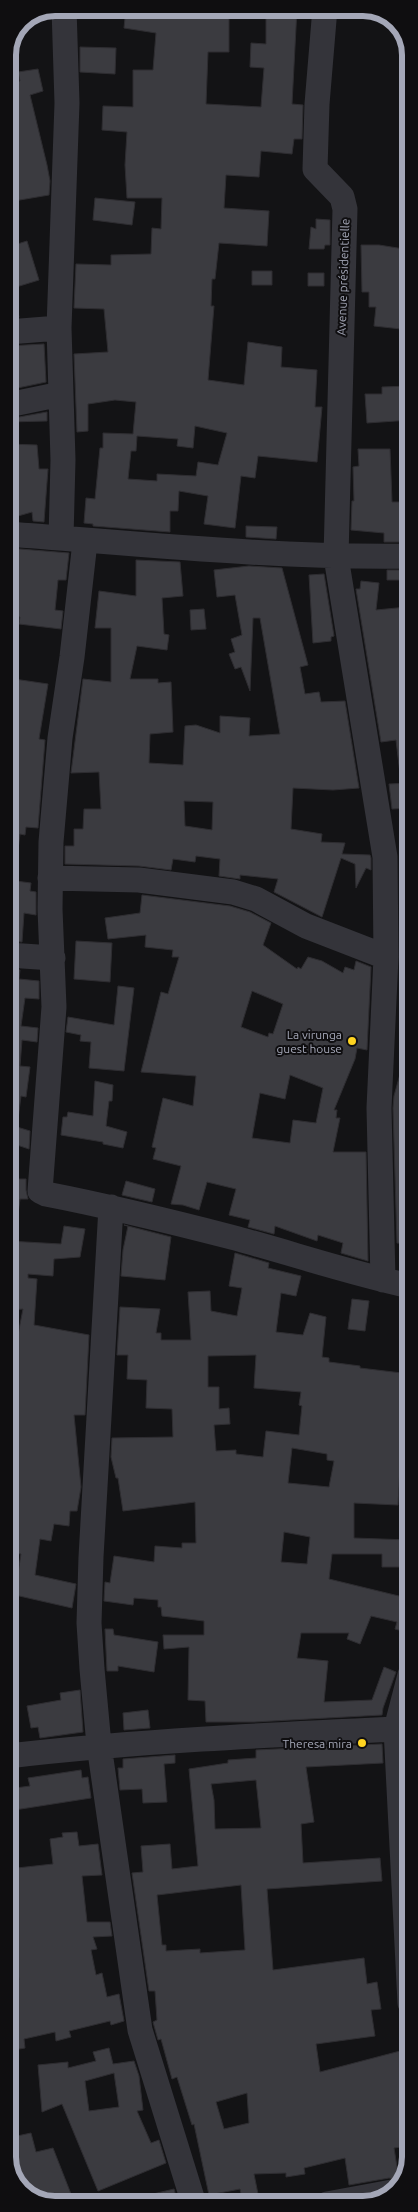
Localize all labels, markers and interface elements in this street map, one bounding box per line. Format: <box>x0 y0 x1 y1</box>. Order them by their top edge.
street label: Avenue présidentielle <box>334 218 352 336</box>
place label: La virunga guest house <box>276 1028 342 1055</box>
marker: La virunga guest house <box>346 1035 358 1047</box>
place label: Theresa mira <box>283 1737 352 1750</box>
marker: Theresa mira <box>356 1737 368 1749</box>

